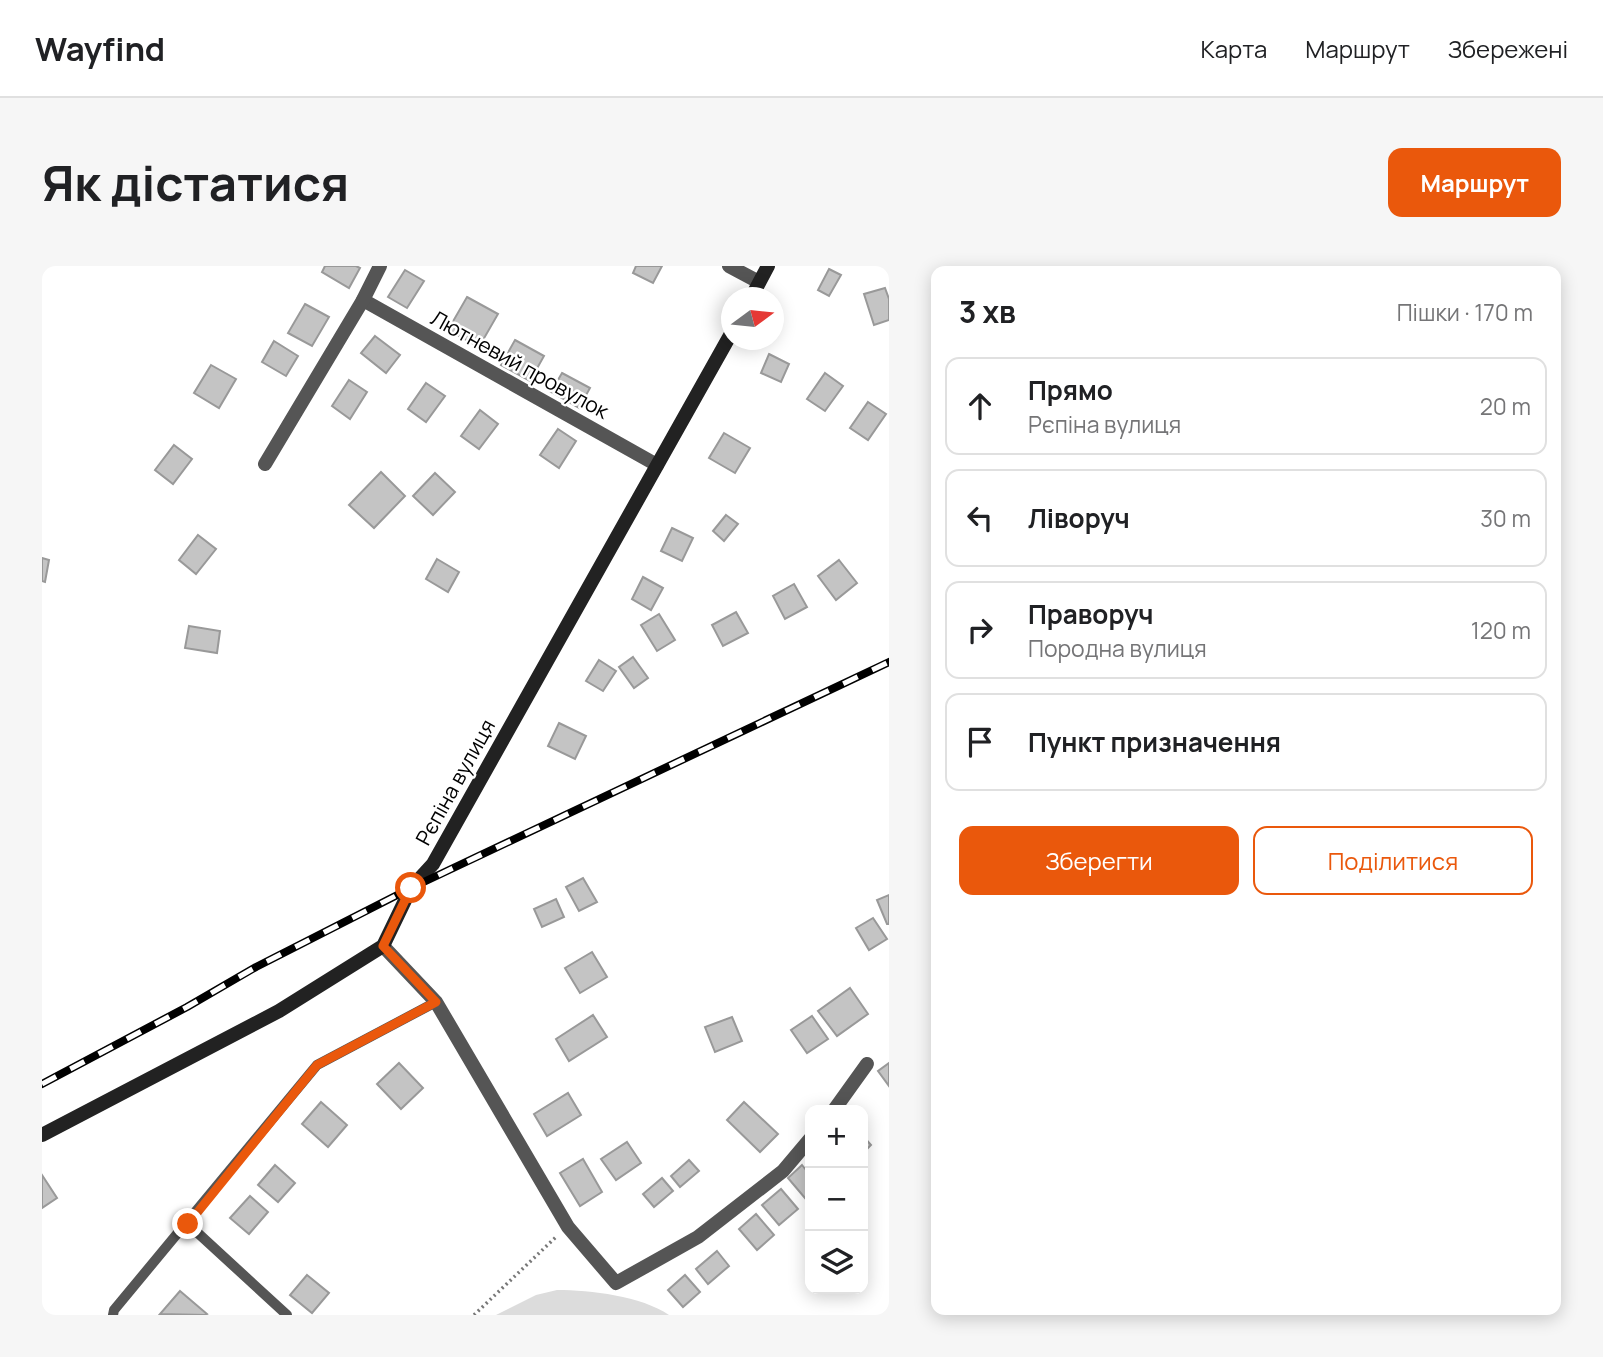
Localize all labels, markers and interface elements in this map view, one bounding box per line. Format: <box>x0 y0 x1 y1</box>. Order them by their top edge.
text: Wayfind <box>35 26 165 71</box>
text: Карта <box>1201 32 1267 65</box>
text: Маршрут <box>1305 32 1410 65</box>
text: Збережені <box>1448 32 1568 65</box>
button: Маршрут <box>1388 148 1561 217</box>
text: Як дістатися <box>42 149 349 216</box>
north arrow <box>721 287 784 350</box>
text: 3 хв <box>959 291 1016 332</box>
text: Пішки · 170 m <box>1397 296 1533 328</box>
street label: Лютневий провулок <box>426 303 614 425</box>
text: Прямо <box>1028 372 1113 408</box>
icon: ahead <box>961 387 999 425</box>
text: 20 m <box>1480 390 1531 422</box>
text: Рєпіна вулиця <box>1028 408 1181 440</box>
icon: left <box>961 499 999 537</box>
text: Ліворуч <box>1028 500 1130 536</box>
text: 30 m <box>1480 502 1531 534</box>
text: Праворуч <box>1028 596 1153 632</box>
icon: right <box>961 611 999 649</box>
text: 120 m <box>1471 614 1531 646</box>
text: Породна вулиця <box>1028 632 1207 664</box>
street label: Рєпіна вулиця <box>409 714 501 850</box>
icon: arrive <box>961 723 999 761</box>
text: Пункт призначення <box>1028 724 1281 760</box>
button: Зберегти <box>959 826 1239 895</box>
button: Поділитися <box>1253 826 1533 895</box>
route start <box>395 872 426 903</box>
map controls <box>805 1105 868 1294</box>
button: + <box>805 1105 868 1168</box>
button: − <box>805 1168 868 1231</box>
route end <box>172 1208 203 1239</box>
button: layers <box>805 1231 868 1294</box>

